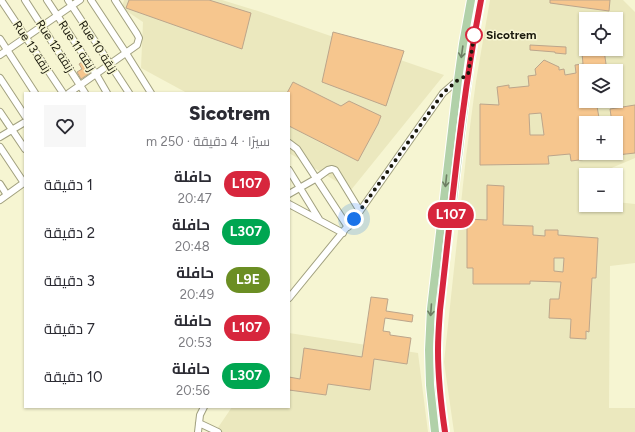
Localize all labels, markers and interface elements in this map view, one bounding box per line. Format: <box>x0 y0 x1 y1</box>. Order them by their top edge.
map controls <box>579 12 623 212</box>
button: locate <box>579 12 623 56</box>
street label: Rue 12 زنقة <box>33 17 77 75</box>
street label: Rue 13 زنقة <box>10 18 54 76</box>
street label: Rue 11 زنقة <box>55 18 99 74</box>
street label: Rue 10 زنقة <box>76 18 120 76</box>
marker: Sicotrem <box>465 26 483 44</box>
place label: Sicotrem <box>486 28 536 42</box>
one-way arrow <box>458 45 466 58</box>
button: layers <box>579 64 623 108</box>
text: Sicotrem <box>189 102 270 125</box>
button: heart <box>44 105 86 147</box>
button: + <box>579 116 623 160</box>
text: سيرًا · 4 دقيقة · 250 m <box>146 134 270 149</box>
text: حافلة <box>174 168 212 186</box>
button: − <box>579 168 623 212</box>
one-way arrow <box>442 174 449 187</box>
text: L107 <box>232 175 262 192</box>
text: 1 دقيقة <box>44 176 93 194</box>
text: 20:47 <box>178 191 212 206</box>
line badge: L107 <box>423 202 479 228</box>
text: L107 <box>436 206 466 223</box>
your location <box>344 209 364 229</box>
text: حافلة <box>172 216 210 234</box>
text: L307 <box>230 223 262 240</box>
text: 2 دقيقة <box>44 224 95 242</box>
text: 20:48 <box>175 239 210 254</box>
text: حافلة <box>176 264 214 282</box>
text: L9E <box>236 271 260 288</box>
text: 3 دقيقة <box>44 272 95 290</box>
text: 20:49 <box>180 287 214 302</box>
one-way arrow <box>427 303 434 316</box>
text: حافلة <box>174 312 212 330</box>
text: L107 <box>232 319 262 336</box>
text: 7 دقيقة <box>44 320 95 338</box>
text: 20:53 <box>178 335 212 350</box>
text: حافلة <box>172 360 210 378</box>
text: L307 <box>230 367 262 384</box>
text: 10 دقيقة <box>44 368 103 386</box>
text: 20:56 <box>176 383 210 398</box>

